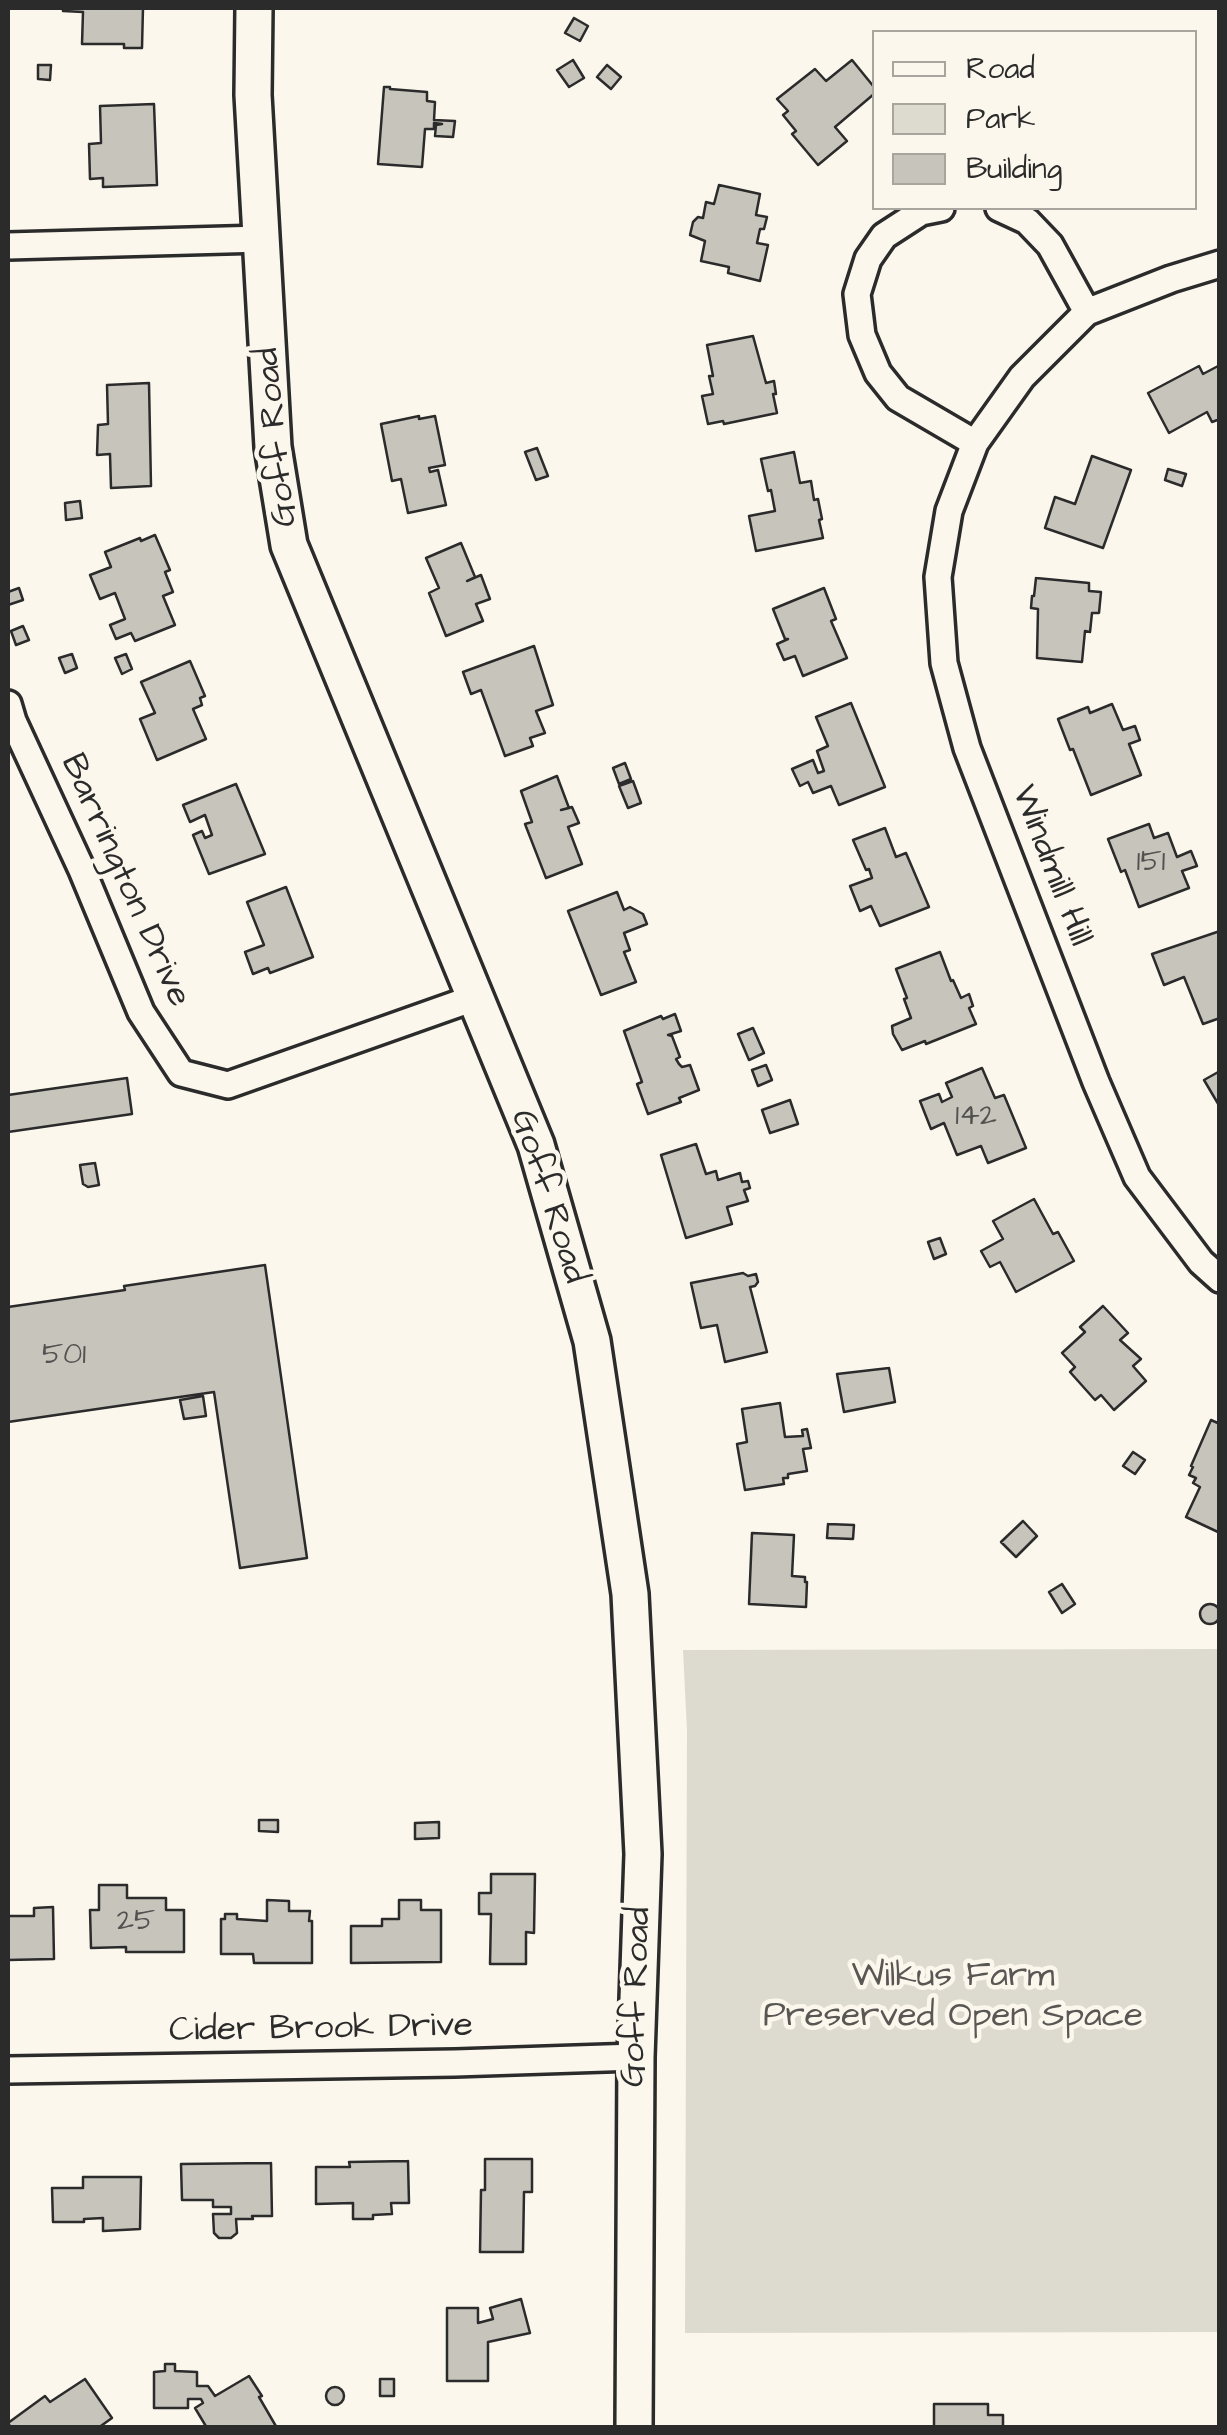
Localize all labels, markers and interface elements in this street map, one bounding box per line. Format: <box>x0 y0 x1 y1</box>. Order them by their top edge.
legend <box>872 30 1197 210</box>
text: Road <box>966 48 1035 90</box>
text: Park <box>966 98 1035 140</box>
text: Building <box>966 148 1062 190</box>
street label: Goff Road <box>248 345 308 529</box>
street label: Barrington Drive <box>50 748 198 1014</box>
street label: Windmill Hill <box>1000 780 1100 952</box>
house number: 151 <box>1137 846 1165 882</box>
house number: 142 <box>955 1100 997 1136</box>
street label: Goff Road <box>499 1105 595 1289</box>
house number: 501 <box>42 1339 86 1375</box>
house number: 25 <box>117 1905 155 1941</box>
street label: Goff Road <box>614 1906 662 2088</box>
park label: Wilkus Farm Preserved Open Space <box>763 1957 1143 2039</box>
street label: Cider Brook Drive <box>169 2006 473 2054</box>

